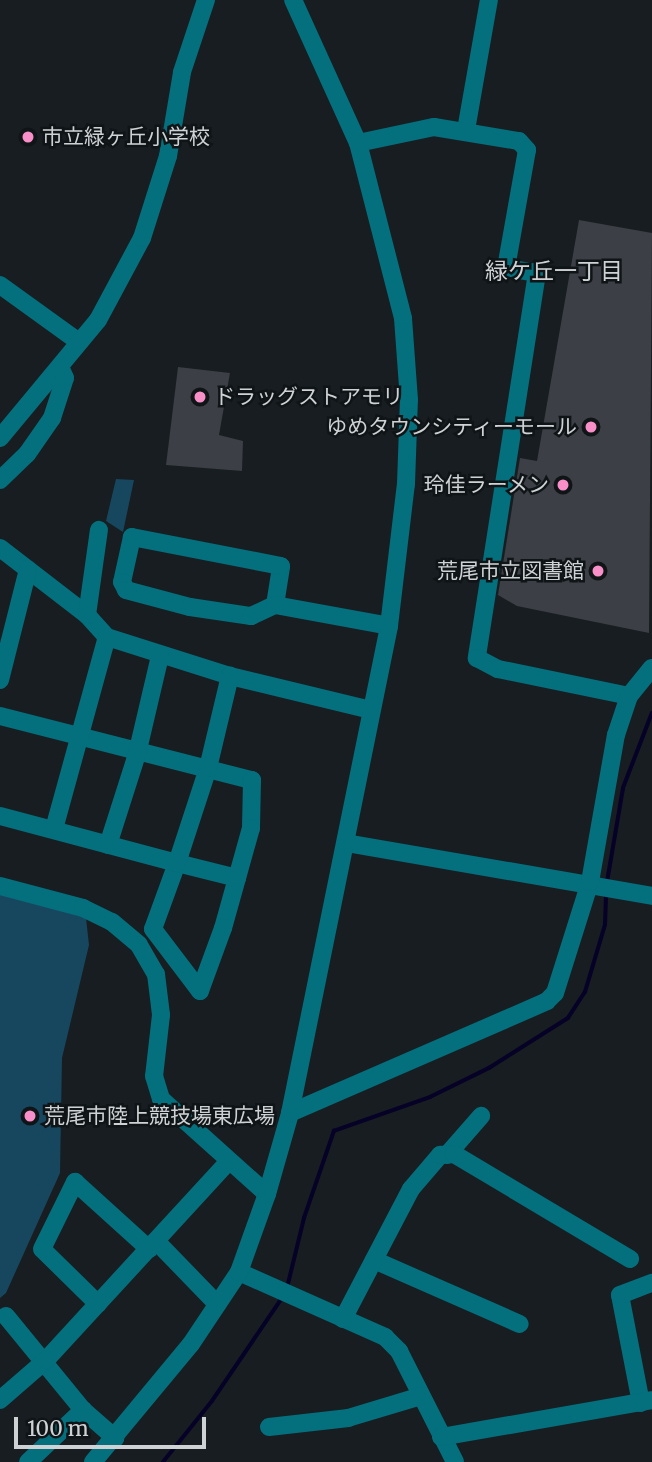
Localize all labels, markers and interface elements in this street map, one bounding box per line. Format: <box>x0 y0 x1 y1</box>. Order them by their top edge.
place label: 市立緑ヶ丘小学校 <box>42 124 210 150</box>
marker: 市立緑ヶ丘小学校 <box>20 129 36 145</box>
district label: 緑ケ丘一丁目 <box>485 257 623 285</box>
place label: ドラッグストアモリ <box>214 384 403 410</box>
marker: ドラッグストアモリ <box>192 389 208 405</box>
place label: ゆめタウンシティーモール <box>325 414 577 440</box>
marker: ゆめタウンシティーモール <box>583 419 599 435</box>
place label: 玲佳ラーメン <box>423 472 549 498</box>
marker: 玲佳ラーメン <box>555 477 571 493</box>
place label: 荒尾市立図書館 <box>437 558 584 584</box>
marker: 荒尾市立図書館 <box>590 563 606 579</box>
place label: 荒尾市陸上競技場東広場 <box>44 1103 275 1129</box>
marker: 荒尾市陸上競技場東広場 <box>22 1108 38 1124</box>
scale bar <box>18 1402 210 1446</box>
text: 100 m <box>27 1415 89 1442</box>

